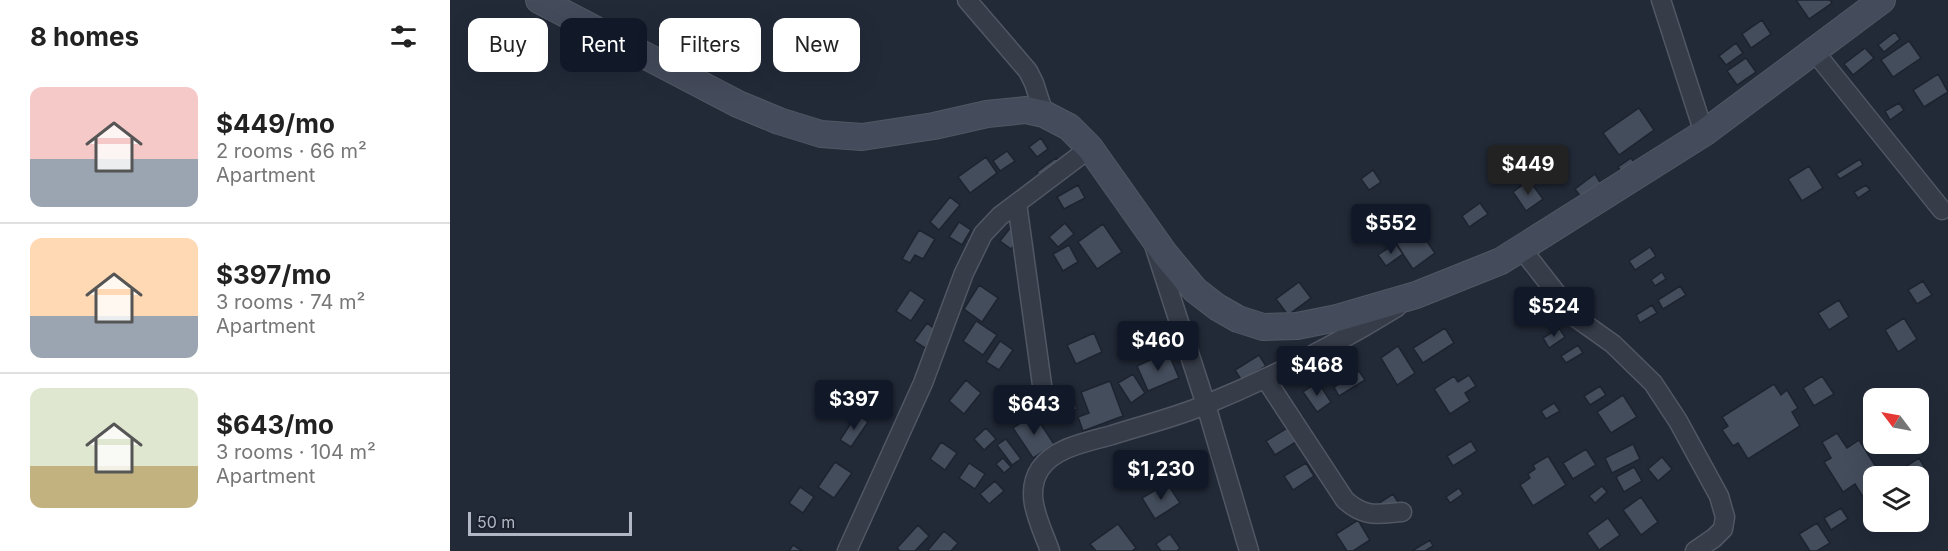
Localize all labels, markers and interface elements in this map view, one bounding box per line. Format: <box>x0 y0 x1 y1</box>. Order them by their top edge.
chip: Buy <box>468 18 548 72</box>
chip: Rent <box>560 18 647 72</box>
chip: Filters <box>659 18 761 72</box>
chip: New <box>773 18 860 72</box>
icon: filters <box>387 20 420 53</box>
text: 8 homes <box>30 21 139 52</box>
text: $449/mo <box>216 108 335 139</box>
icon: home <box>78 111 150 183</box>
text: 2 rooms · 66 m² <box>216 139 367 163</box>
pin: $449 <box>1492 145 1564 196</box>
text: $449 <box>1501 152 1555 176</box>
text: Apartment <box>216 163 315 187</box>
pin: $552 <box>1355 204 1427 255</box>
text: $552 <box>1365 211 1417 235</box>
text: $397/mo <box>216 259 331 290</box>
icon: home <box>78 262 150 334</box>
pin: $524 <box>1518 287 1590 338</box>
text: 3 rooms · 74 m² <box>216 290 365 314</box>
text: $524 <box>1528 294 1580 318</box>
text: Apartment <box>216 314 315 338</box>
pin: $460 <box>1122 321 1194 372</box>
text: $460 <box>1131 328 1185 352</box>
pin: $468 <box>1281 346 1353 397</box>
text: $468 <box>1291 353 1343 377</box>
pin: $397 <box>818 380 890 431</box>
pin: $643 <box>998 385 1070 436</box>
text: $397 <box>829 387 879 411</box>
north arrow <box>1863 388 1929 454</box>
map controls <box>1863 388 1929 532</box>
text: $643 <box>1008 392 1060 416</box>
text: $643/mo <box>216 409 334 440</box>
icon: home <box>78 412 150 484</box>
text: 3 rooms · 104 m² <box>216 440 376 464</box>
pin: $1,230 <box>1112 450 1210 501</box>
text: $1,230 <box>1127 457 1195 481</box>
text: Apartment <box>216 464 315 488</box>
button: layers <box>1863 466 1929 532</box>
scale bar <box>468 509 632 536</box>
text: 50 m <box>477 512 515 532</box>

